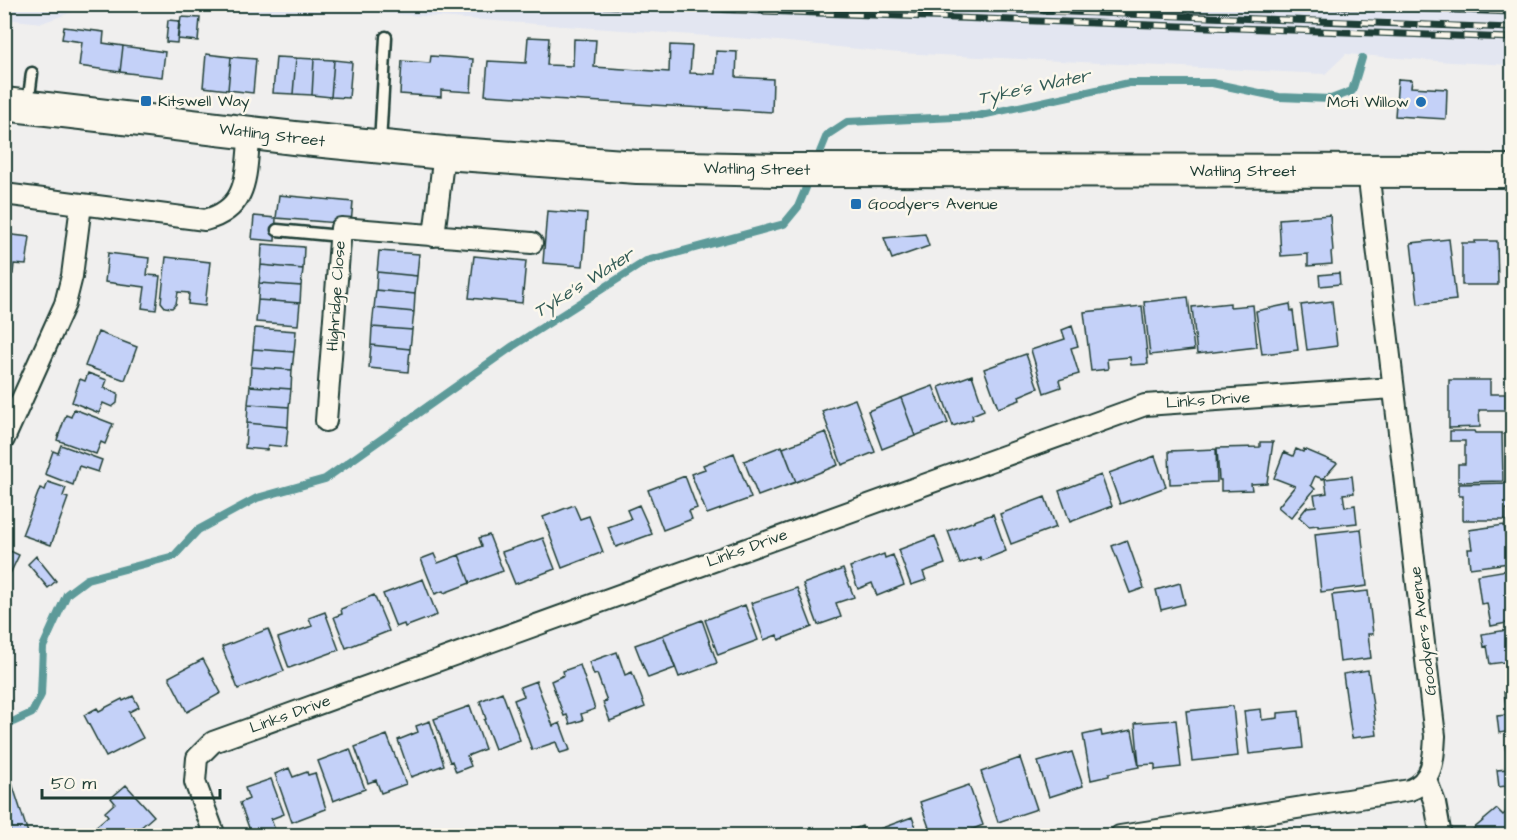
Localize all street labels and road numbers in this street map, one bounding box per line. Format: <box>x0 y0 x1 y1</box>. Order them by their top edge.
street label: Watling Street <box>218 118 327 153</box>
street label: Watling Street <box>703 157 811 182</box>
street label: Watling Street <box>1190 160 1297 183</box>
street label: Highridge Close <box>321 240 352 352</box>
street label: Links Drive <box>1165 386 1251 414</box>
street label: Links Drive <box>704 523 791 573</box>
street label: Goodyers Avenue <box>1404 565 1443 697</box>
street label: Links Drive <box>247 689 334 739</box>

